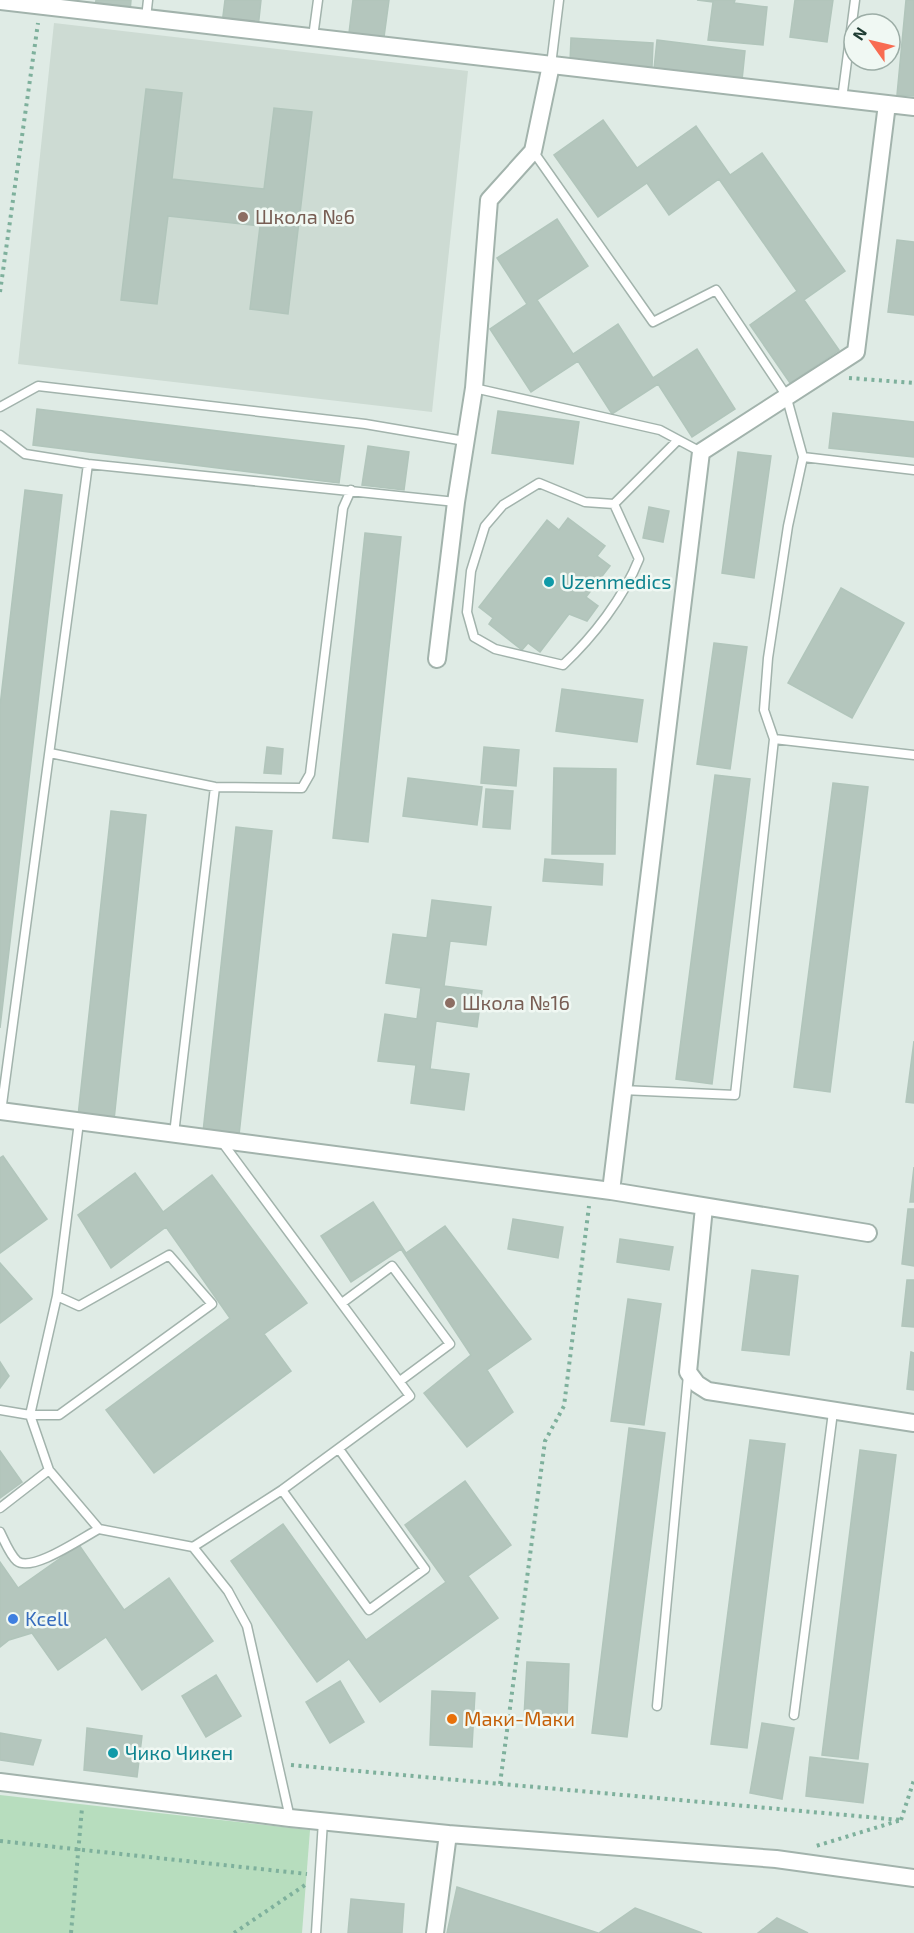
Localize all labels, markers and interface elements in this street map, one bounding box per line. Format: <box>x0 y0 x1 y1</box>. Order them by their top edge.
north arrow <box>842 12 902 72</box>
text: N <box>848 23 870 43</box>
place label: Школа №6 <box>255 204 355 228</box>
marker: Школа №6 <box>236 210 250 224</box>
place label: Uzenmedics <box>561 569 671 593</box>
marker: Uzenmedics <box>542 575 556 589</box>
place label: Школа №16 <box>462 990 570 1014</box>
marker: Школа №16 <box>443 996 457 1010</box>
place label: Kcell <box>25 1606 69 1630</box>
marker: Kcell <box>6 1612 20 1626</box>
place label: Маки-Маки <box>464 1706 575 1730</box>
marker: Маки-Маки <box>445 1712 459 1726</box>
place label: Чико Чикен <box>125 1740 233 1764</box>
marker: Чико Чикен <box>106 1746 120 1760</box>

